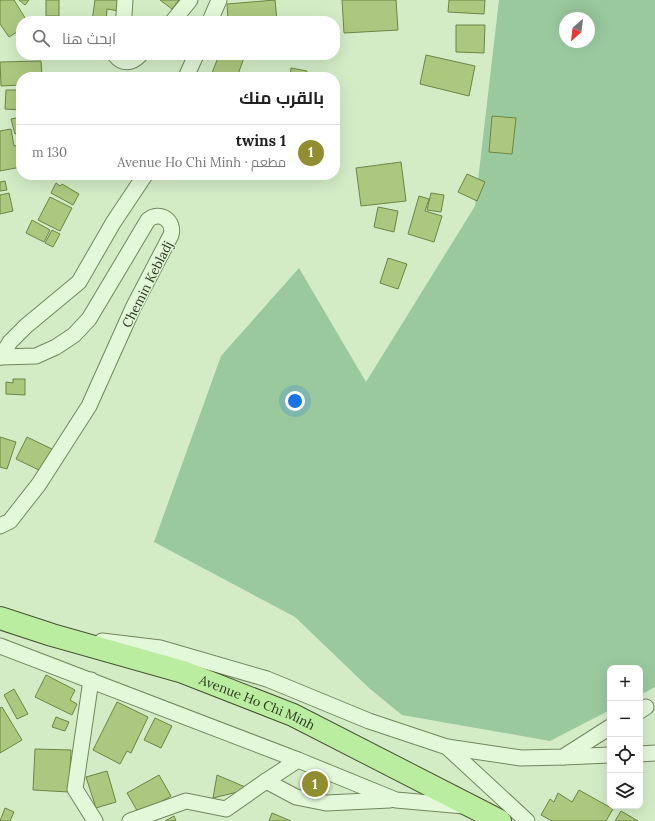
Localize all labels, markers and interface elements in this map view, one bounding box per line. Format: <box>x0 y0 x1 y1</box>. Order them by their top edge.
north arrow <box>559 12 595 48</box>
search box <box>16 16 340 60</box>
icon: search <box>30 27 52 49</box>
text: ابحث هنا <box>62 29 116 48</box>
text: بالقرب منك <box>239 87 324 109</box>
text: twins 1 <box>236 131 286 150</box>
text: 130 m <box>32 144 67 161</box>
text: 1 <box>308 144 314 161</box>
text: مطعم · Avenue Ho Chi Minh <box>117 154 286 171</box>
street label: Chemin Kebladj <box>118 238 177 331</box>
your location <box>285 391 305 411</box>
map controls <box>607 665 643 809</box>
button: + <box>607 665 643 701</box>
street label: Avenue Ho Chi Minh <box>196 671 318 734</box>
button: − <box>607 701 643 737</box>
button: locate <box>607 737 643 773</box>
pin: 1 <box>302 769 328 799</box>
button: layers <box>607 773 643 809</box>

